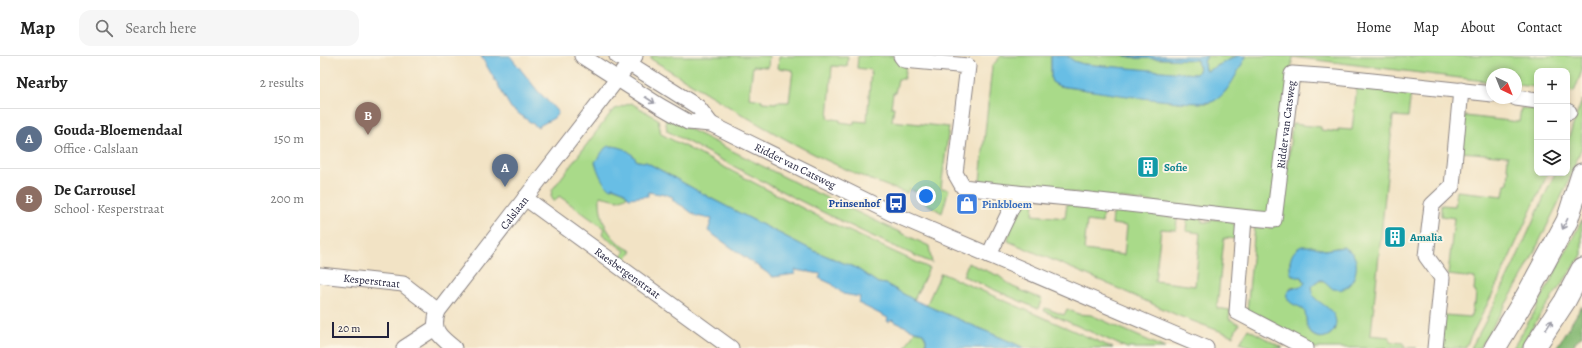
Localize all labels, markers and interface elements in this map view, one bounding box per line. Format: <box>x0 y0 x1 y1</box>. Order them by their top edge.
search box <box>79 10 359 46</box>
text: Map <box>20 15 55 41</box>
icon: search <box>93 17 115 39</box>
text: Search here <box>125 18 197 38</box>
text: Home <box>1356 18 1391 37</box>
text: Map <box>1413 18 1439 37</box>
text: About <box>1461 18 1495 37</box>
text: Contact <box>1517 18 1562 37</box>
north arrow <box>1486 68 1522 104</box>
map controls <box>1534 68 1570 176</box>
button: + <box>1534 68 1570 104</box>
text: Nearby <box>16 71 67 94</box>
text: 2 results <box>260 74 304 91</box>
street label: Ridder van Catsweg <box>1273 79 1299 170</box>
one-way arrow <box>644 96 655 104</box>
pin: B <box>355 102 381 135</box>
button: − <box>1534 104 1570 140</box>
text: Gouda-Bloemendaal <box>54 120 182 140</box>
text: A <box>25 130 33 147</box>
text: 150 m <box>274 130 304 147</box>
text: Office · Calslaan <box>54 140 138 157</box>
street label: Ridder van Catsweg <box>752 140 839 193</box>
button: layers <box>1534 140 1570 176</box>
pin: A <box>492 154 518 187</box>
building icon: Sofie <box>1135 154 1161 180</box>
place label: Sofie <box>1164 160 1187 175</box>
text: De Carrousel <box>54 180 135 200</box>
your location <box>916 186 936 206</box>
text: B <box>25 190 33 207</box>
text: 200 m <box>271 190 304 207</box>
bus stop icon: Prinsenhof <box>883 190 909 216</box>
shop icon: Pinkbloem <box>954 191 980 217</box>
street label: Calslaan <box>497 193 532 233</box>
place label: Prinsenhof <box>829 196 882 211</box>
place label: Pinkbloem <box>982 197 1032 212</box>
text: School · Kesperstraat <box>54 200 164 217</box>
one-way arrow <box>1561 218 1568 230</box>
building icon: Amalia <box>1382 224 1408 250</box>
place label: Amalia <box>1409 230 1443 245</box>
street label: Raesbergenstraat <box>591 244 664 303</box>
street label: Kesperstraat <box>342 271 401 292</box>
one-way arrow <box>1545 319 1554 330</box>
scale bar <box>332 320 389 339</box>
text: 20 m <box>338 321 360 336</box>

